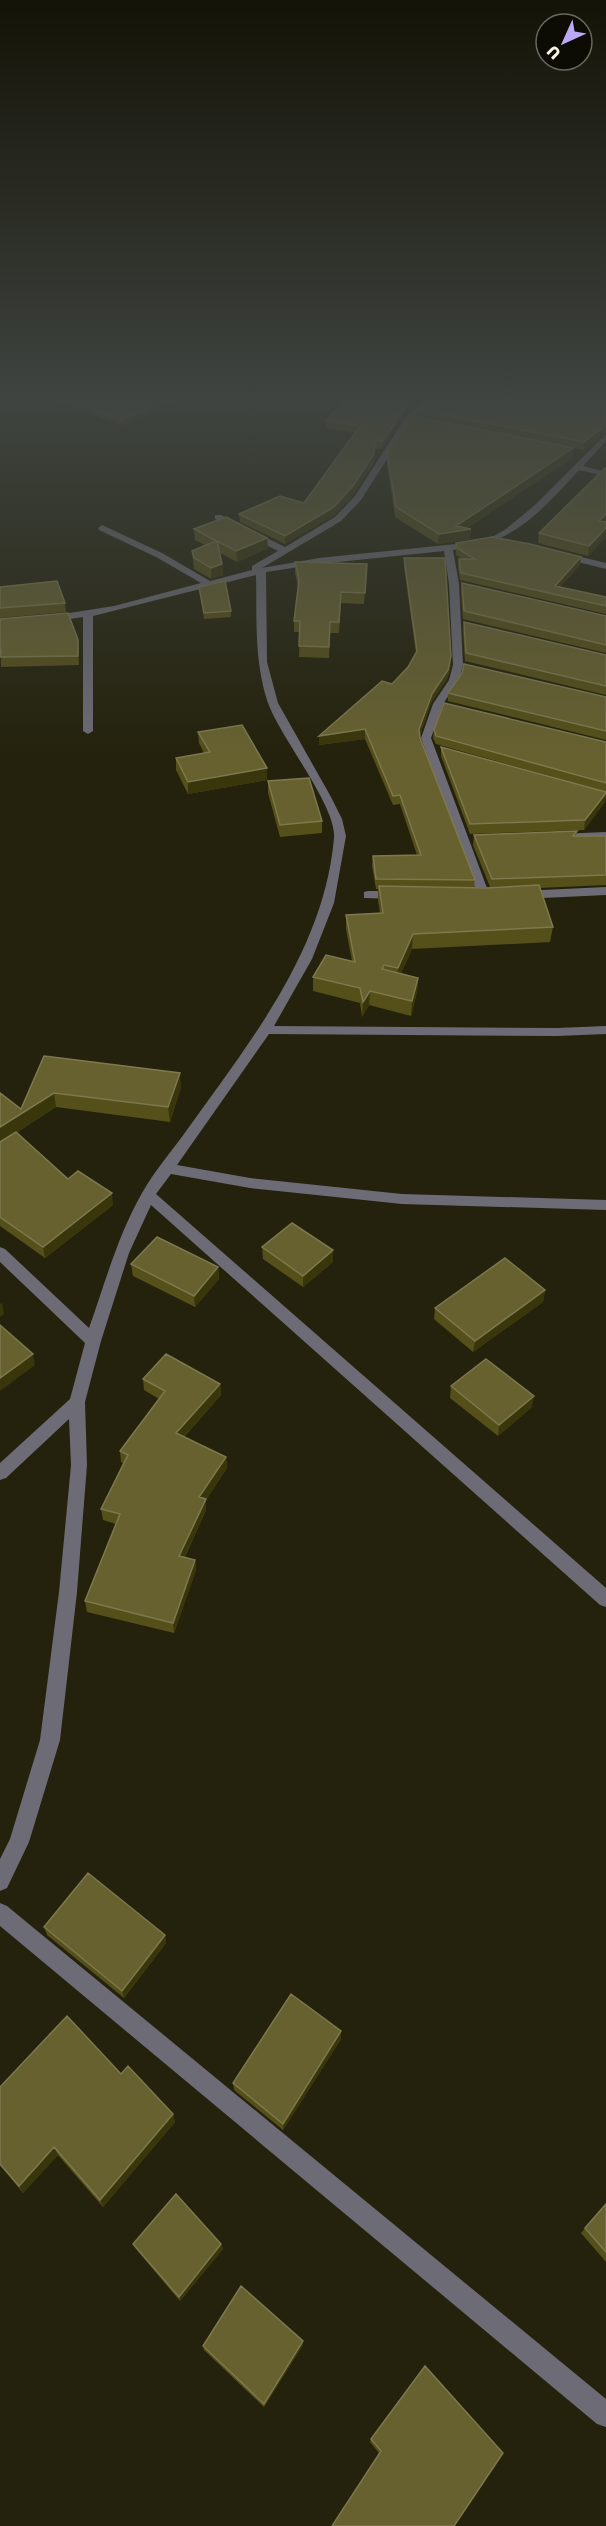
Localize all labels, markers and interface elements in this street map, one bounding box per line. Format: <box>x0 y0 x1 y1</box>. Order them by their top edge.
north arrow <box>534 12 594 72</box>
text: U <box>543 41 565 63</box>

